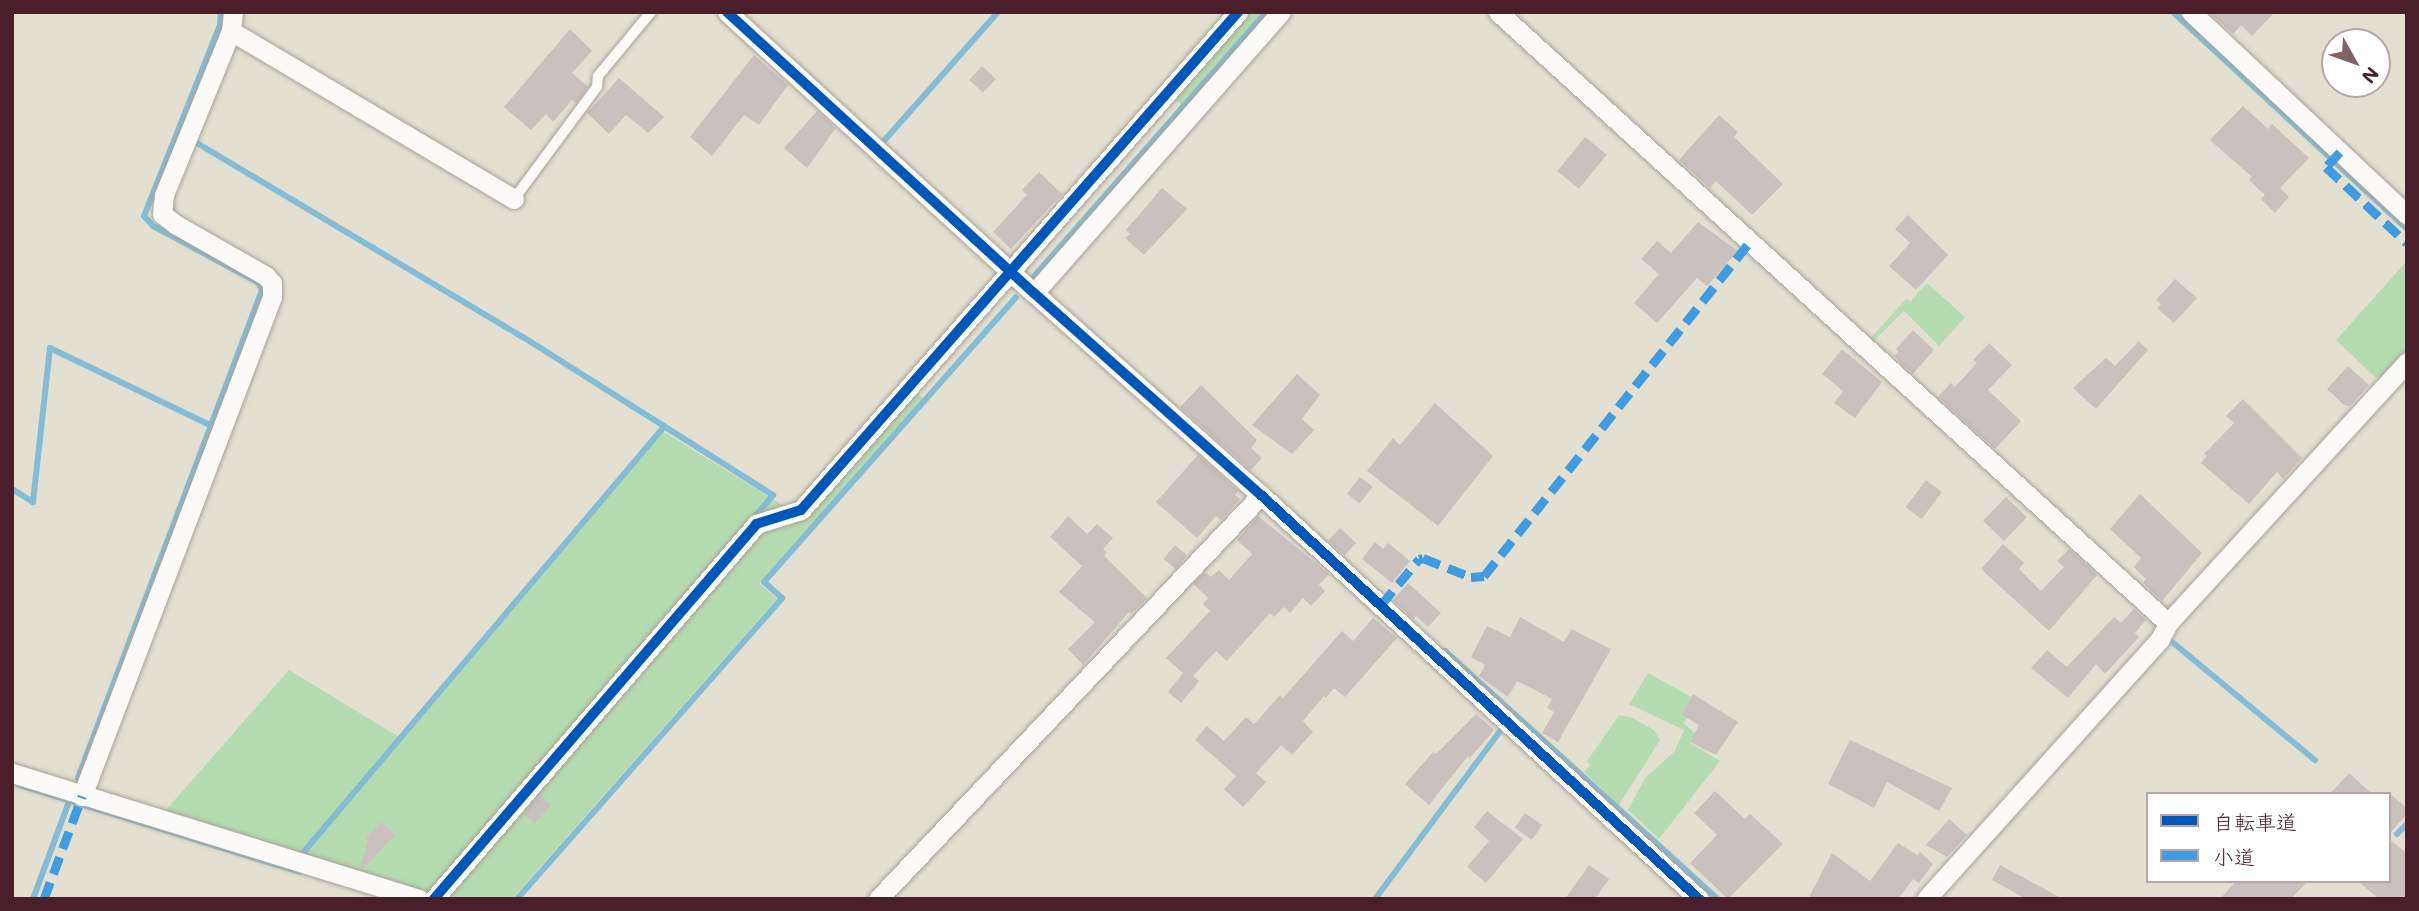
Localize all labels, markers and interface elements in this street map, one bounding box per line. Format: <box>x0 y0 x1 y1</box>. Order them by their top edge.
north arrow <box>2321 28 2391 98</box>
text: N <box>2357 62 2385 89</box>
legend <box>2146 792 2391 883</box>
text: 自転車道 <box>2213 808 2297 835</box>
text: 小道 <box>2213 843 2255 870</box>

